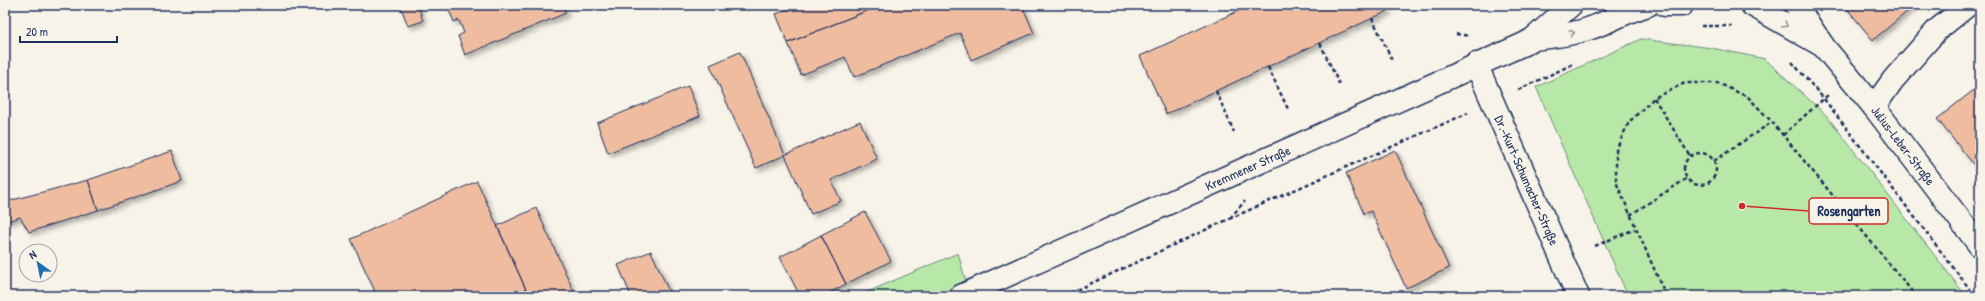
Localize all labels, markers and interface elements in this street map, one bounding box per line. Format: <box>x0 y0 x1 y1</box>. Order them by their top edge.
scale bar <box>20 18 117 44</box>
one-way arrow <box>1781 21 1788 28</box>
text: 20 m <box>26 23 48 40</box>
one-way arrow <box>1569 30 1575 38</box>
street label: Julius-Leber-Straße <box>1867 102 1939 189</box>
street label: Dr.-Kurt-Schumacher-Straße <box>1491 112 1564 248</box>
street label: Kremmener Straße <box>1202 141 1293 195</box>
callout: Rosengarten <box>1809 198 1888 224</box>
text: Rosengarten <box>1817 201 1881 222</box>
north arrow <box>18 243 58 283</box>
text: N <box>26 247 39 262</box>

